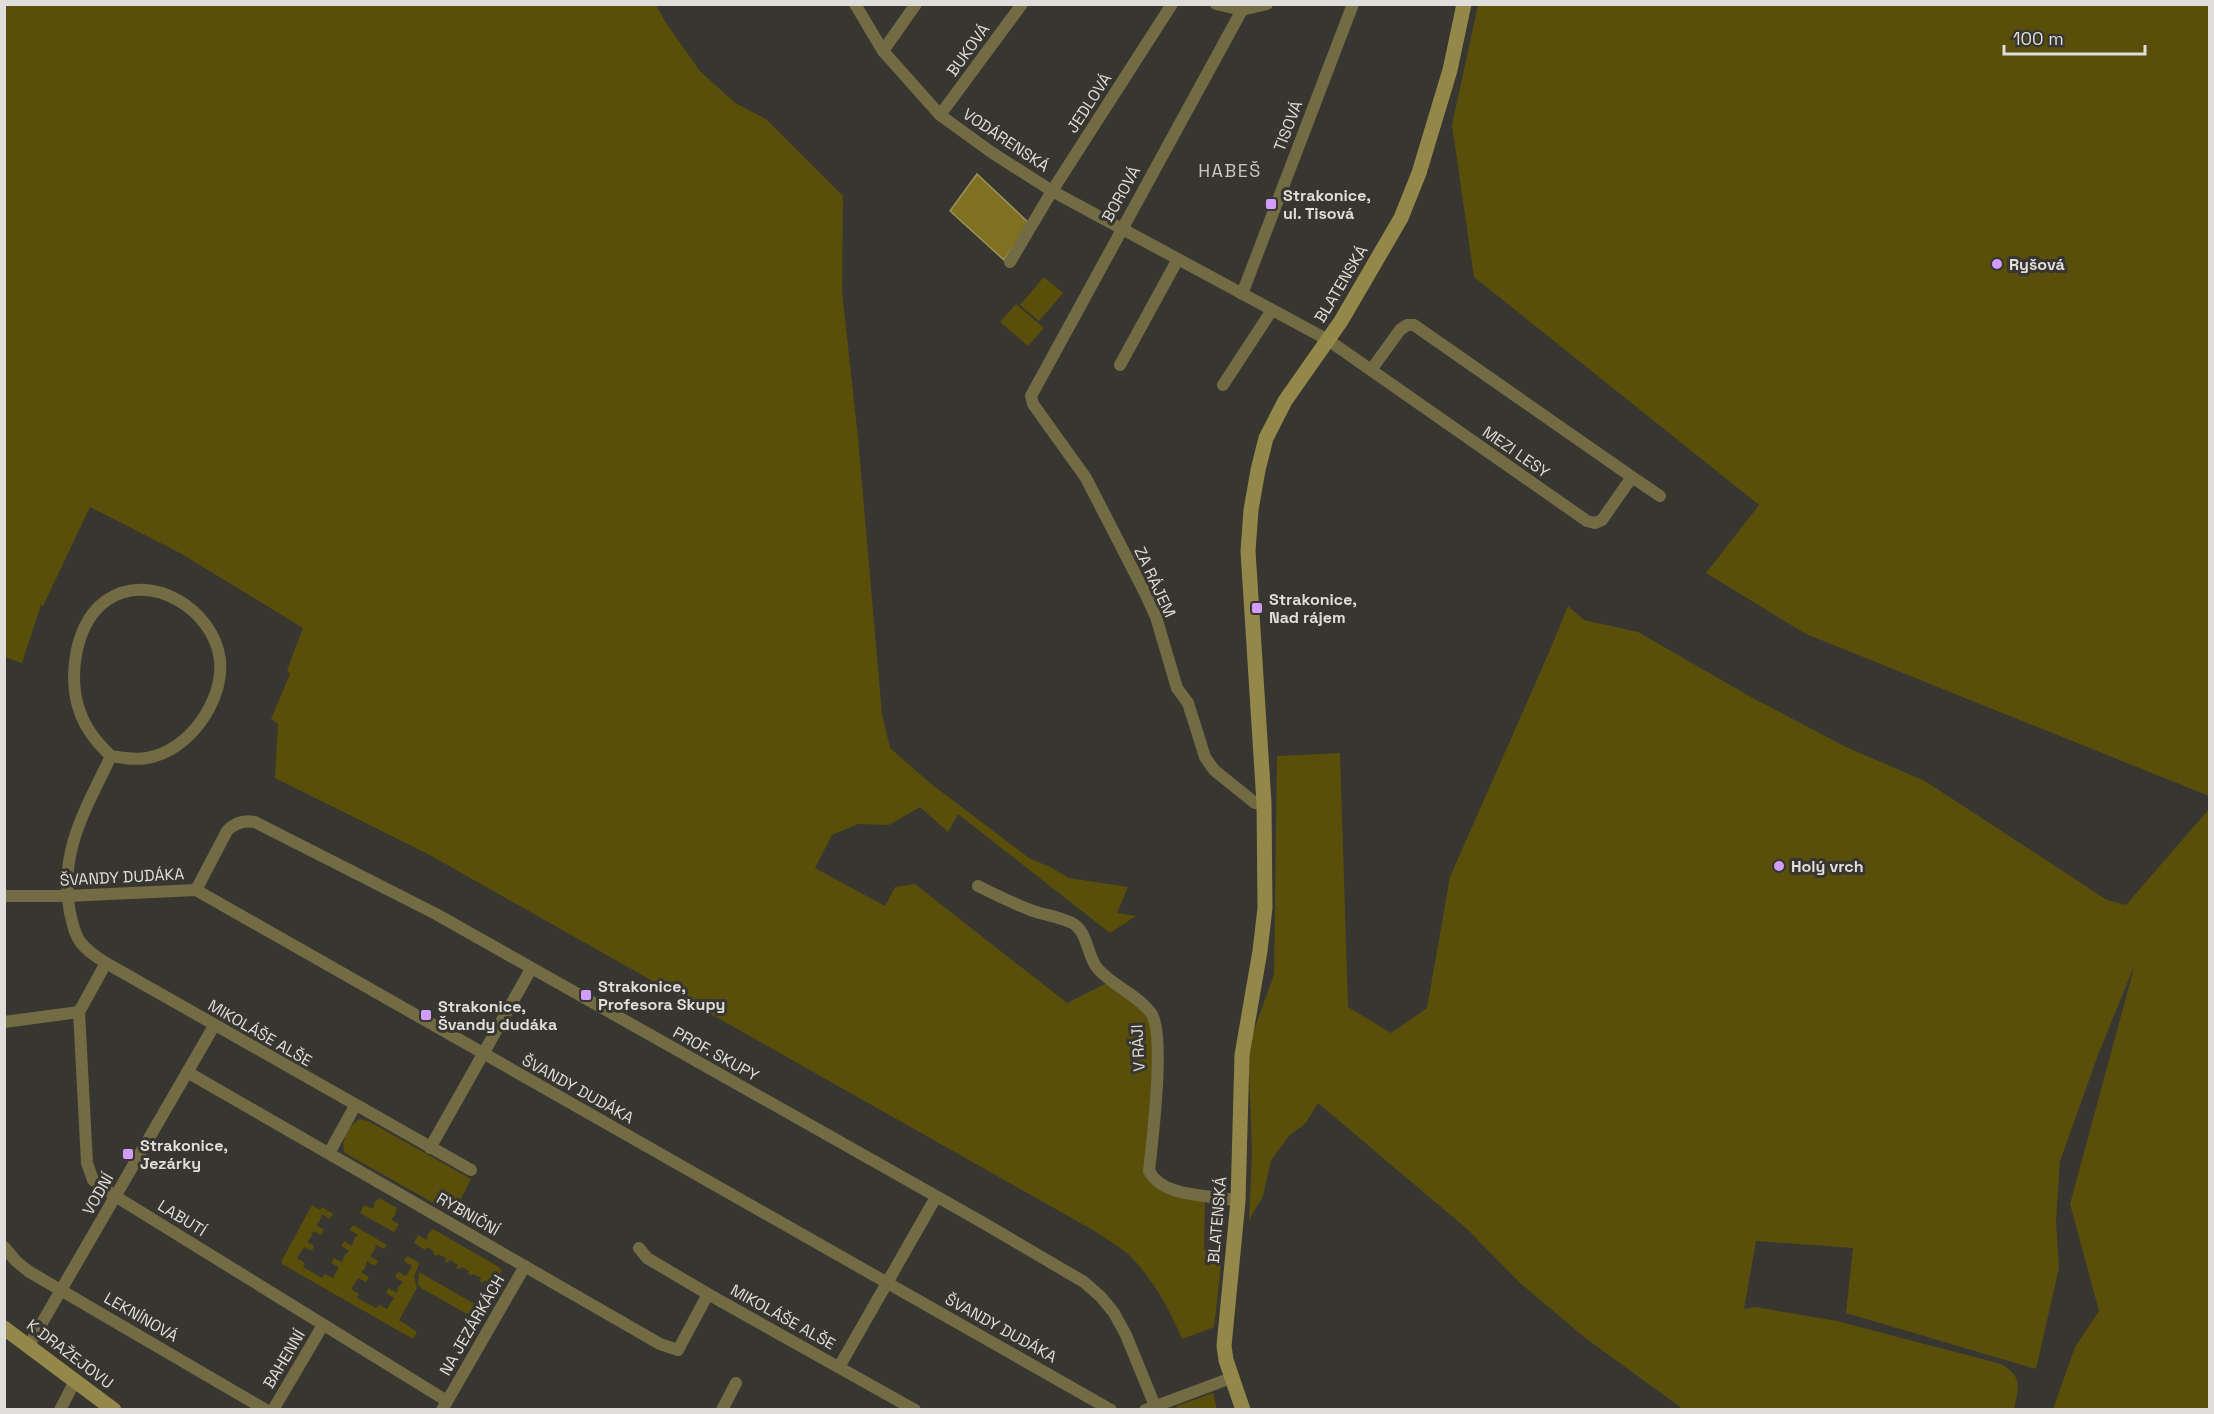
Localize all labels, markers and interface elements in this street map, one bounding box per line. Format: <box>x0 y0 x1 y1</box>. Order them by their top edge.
scale bar <box>2004 18 2145 56</box>
street label: BUKOVÁ <box>942 20 994 80</box>
text: 100 m <box>2013 27 2064 50</box>
street label: JEDLOVÁ <box>1062 69 1116 137</box>
street label: TISOVÁ <box>1269 98 1307 154</box>
street label: VODÁRENSKÁ <box>959 103 1053 177</box>
district label: HABEŠ <box>1198 159 1262 182</box>
street label: BOROVÁ <box>1097 162 1145 226</box>
place label: Strakonice, ul. Tisová <box>1283 185 1371 224</box>
marker: Strakonice, ul. Tisová <box>1264 197 1278 211</box>
street label: BLATENSKÁ <box>1310 241 1372 327</box>
place label: Ryšová <box>2009 254 2065 275</box>
marker: Ryšová <box>1990 257 2004 271</box>
street label: MEZI LESY <box>1478 421 1554 483</box>
street label: ZA RÁJEM <box>1129 543 1181 621</box>
place label: Strakonice, Nad rájem <box>1269 589 1357 628</box>
marker: Strakonice, Nad rájem <box>1250 601 1264 615</box>
place label: Holý vrch <box>1791 856 1864 877</box>
marker: Holý vrch <box>1772 859 1786 873</box>
street label: ŠVANDY DUDÁKA <box>59 863 185 891</box>
place label: Strakonice, Profesora Skupy <box>598 976 725 1015</box>
marker: Strakonice, Profesora Skupy <box>579 988 593 1002</box>
street label: MIKOLÁŠE ALŠE <box>204 995 316 1071</box>
place label: Strakonice, Švandy dudáka <box>438 996 557 1035</box>
marker: Strakonice, Švandy dudáka <box>419 1008 433 1022</box>
street label: PROF. SKUPY <box>669 1022 763 1086</box>
street label: V RÁJI <box>1126 1024 1150 1072</box>
street label: ŠVANDY DUDÁKA <box>518 1050 638 1128</box>
place label: Strakonice, Jezárky <box>140 1135 228 1174</box>
marker: Strakonice, Jezárky <box>121 1147 135 1161</box>
street label: VODNÍ <box>78 1169 118 1219</box>
street label: BLATENSKÁ <box>1203 1176 1231 1264</box>
street label: RYBNIČNÍ <box>433 1188 503 1241</box>
street label: LABUTÍ <box>154 1195 210 1241</box>
street label: NA JEZÁRKÁCH <box>435 1271 509 1379</box>
street label: MIKOLÁŠE ALŠE <box>727 1279 839 1355</box>
street label: LEKNÍNOVÁ <box>100 1287 182 1347</box>
street label: ŠVANDY DUDÁKA <box>941 1289 1061 1367</box>
street label: K DRAŽEJOVU <box>22 1315 118 1393</box>
street label: BAHENNÍ <box>258 1326 310 1392</box>

